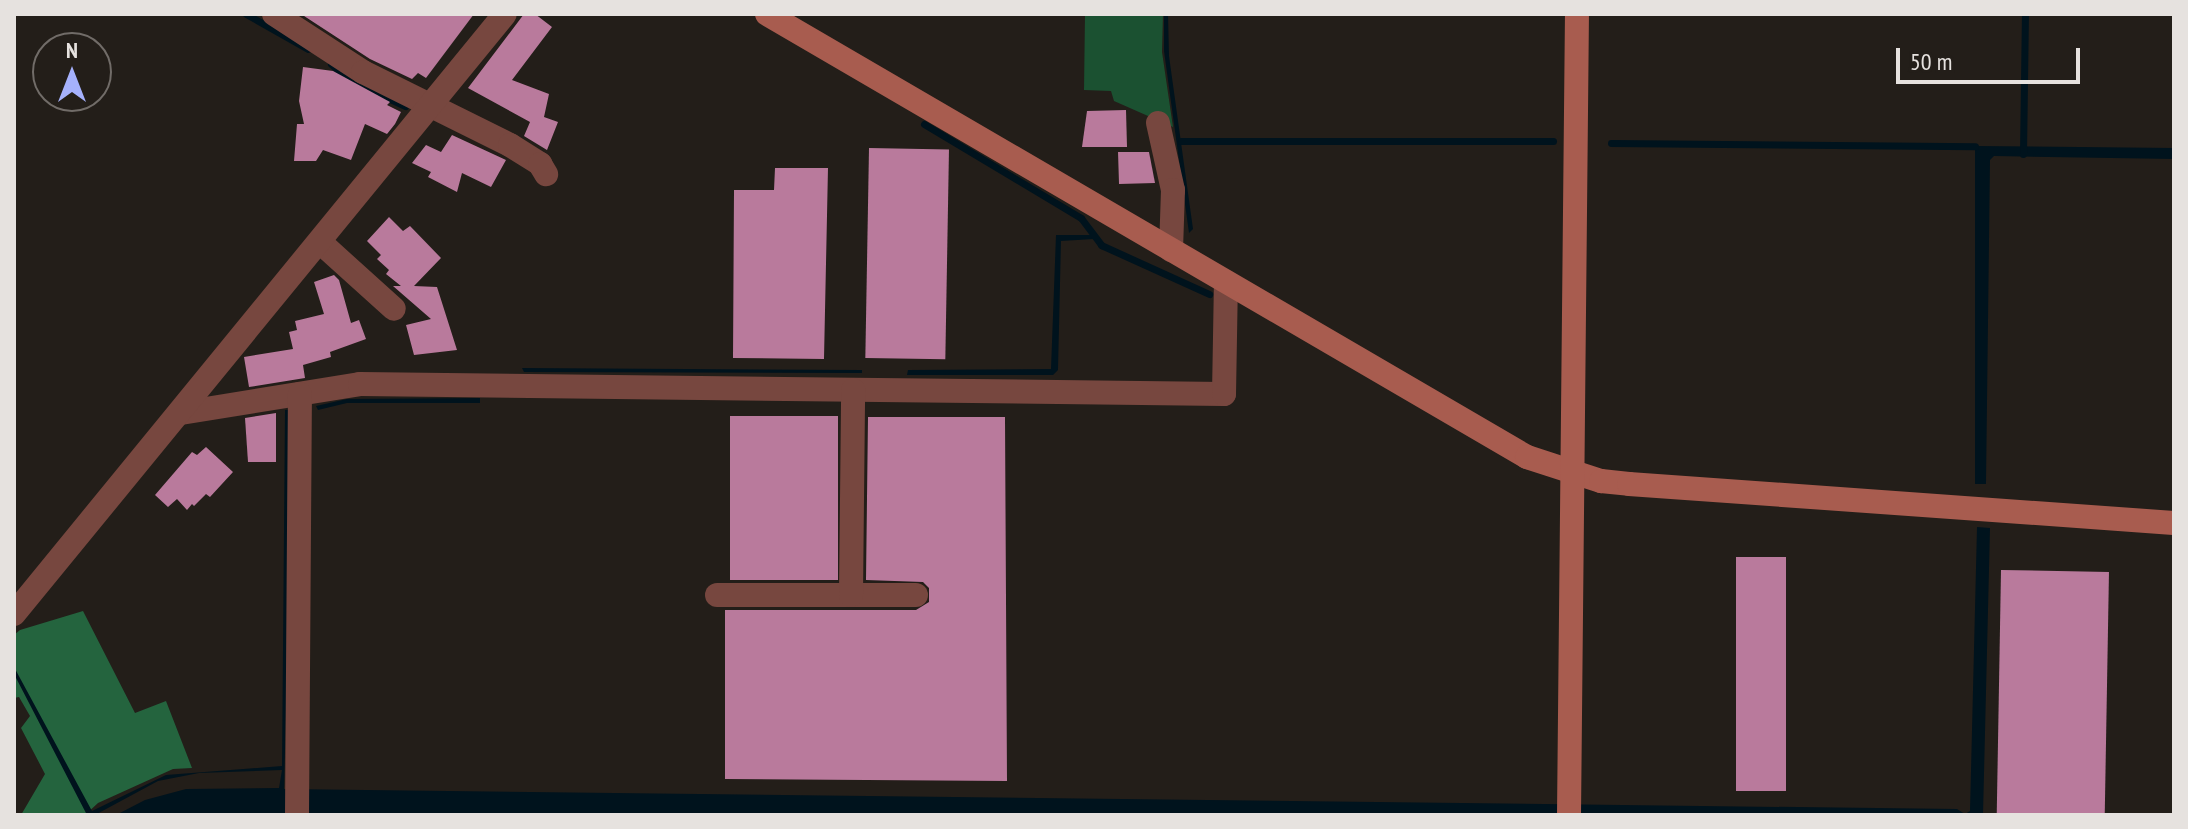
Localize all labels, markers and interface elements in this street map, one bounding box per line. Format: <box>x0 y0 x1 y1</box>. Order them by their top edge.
north arrow <box>32 32 112 112</box>
scale bar <box>1900 32 2084 82</box>
text: N <box>66 36 78 64</box>
text: 50 m <box>1910 46 1952 77</box>

